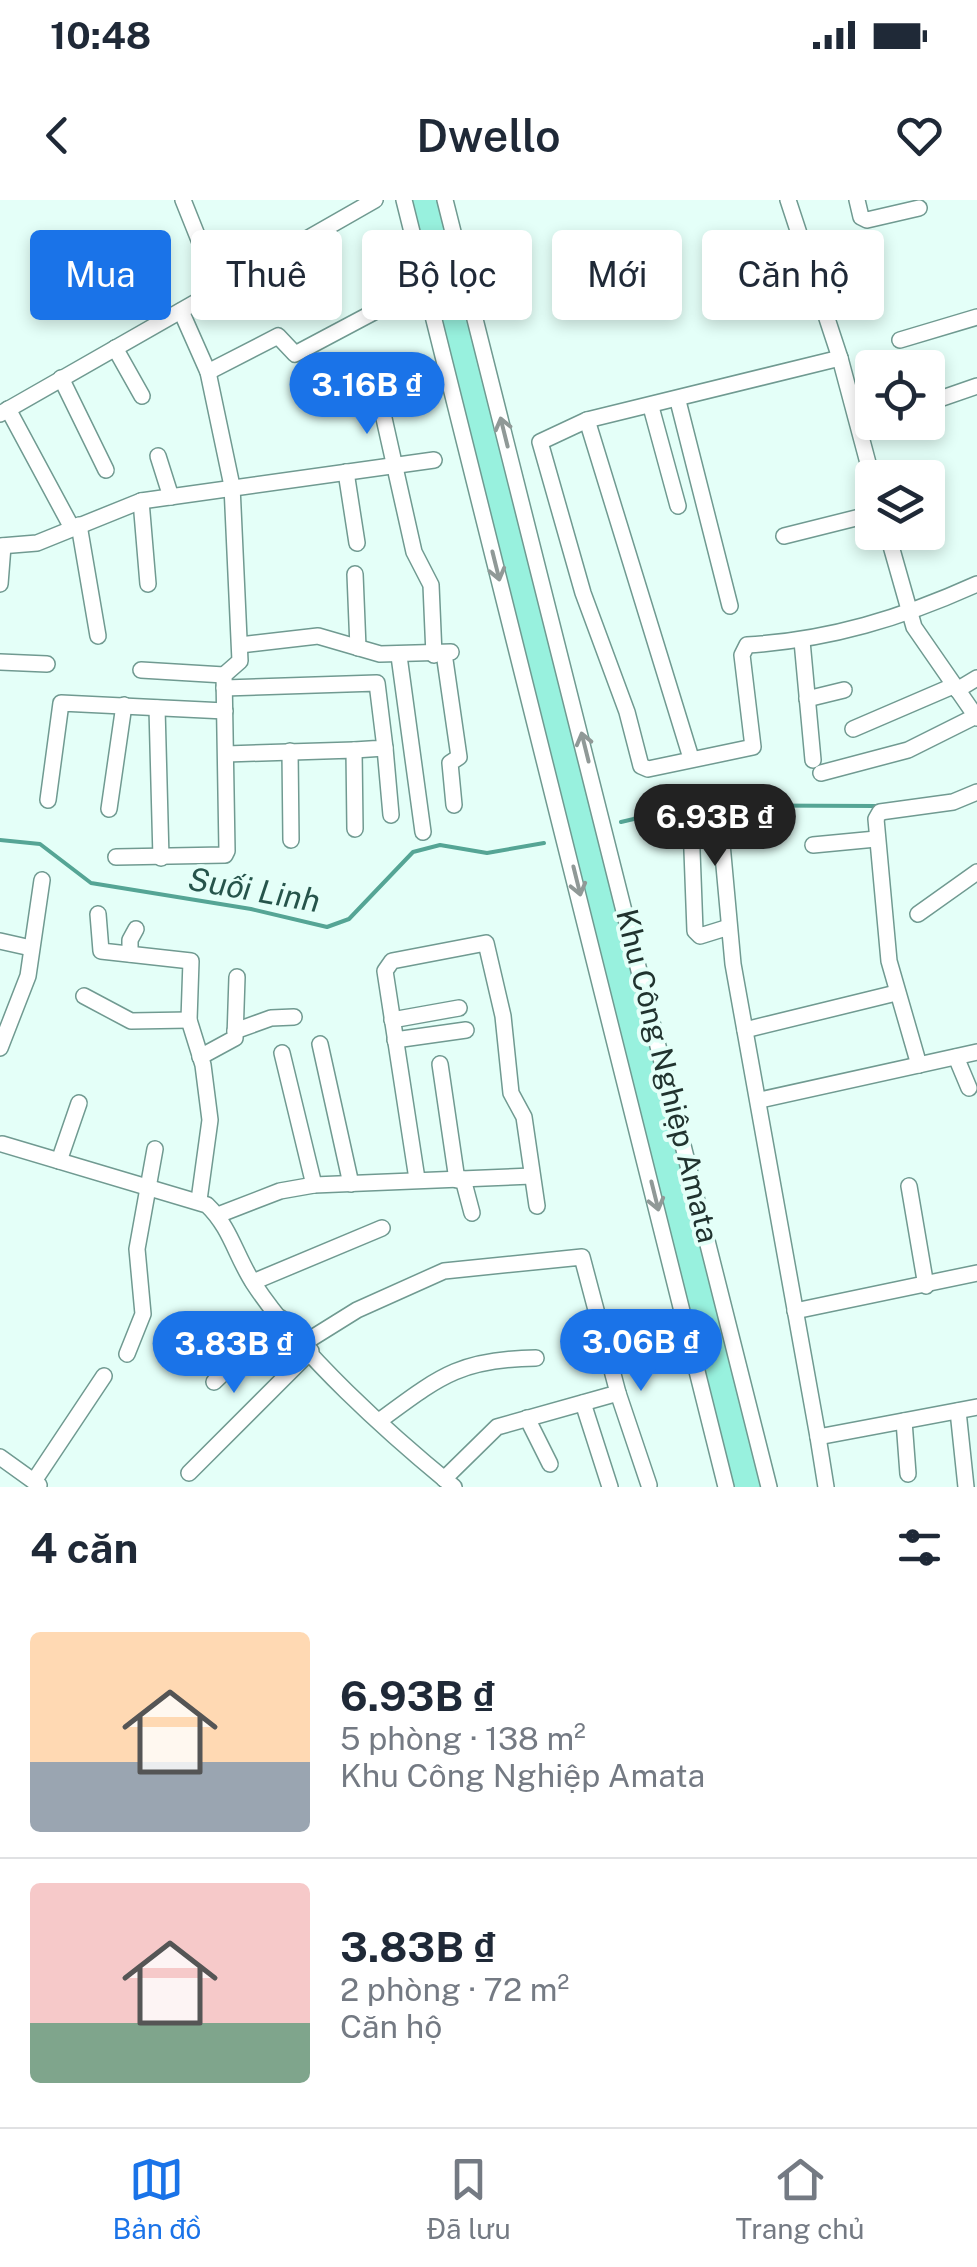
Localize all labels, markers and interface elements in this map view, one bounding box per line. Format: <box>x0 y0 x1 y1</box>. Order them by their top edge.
text: 10:48 <box>50 13 151 58</box>
icon: back <box>30 108 85 163</box>
icon: heart <box>892 108 947 163</box>
text: Dwello <box>416 109 561 162</box>
chip: Mua <box>30 230 171 320</box>
chip: Thuê <box>191 230 342 320</box>
chip: Bộ lọc <box>362 230 532 320</box>
chip: Mới <box>552 230 682 320</box>
chip: Căn hộ <box>702 230 884 320</box>
map controls <box>855 350 945 550</box>
button: locate <box>855 350 945 440</box>
pin: 3.16B ₫ <box>275 352 459 437</box>
text: 3.16B ₫ <box>311 366 423 403</box>
one-way arrow <box>494 417 513 448</box>
button: layers <box>855 460 945 550</box>
one-way arrow <box>488 549 506 581</box>
one-way arrow <box>575 732 593 764</box>
pin: 6.93B ₫ <box>623 784 807 869</box>
text: 6.93B ₫ <box>656 798 774 835</box>
water label: Suối Linh <box>185 860 323 919</box>
one-way arrow <box>569 865 588 896</box>
street label: Khu Công Nghiệp Amata <box>609 905 727 1246</box>
one-way arrow <box>647 1179 665 1211</box>
pin: 3.06B ₫ <box>549 1309 733 1394</box>
pin: 3.83B ₫ <box>142 1311 326 1396</box>
text: 3.06B ₫ <box>582 1323 700 1360</box>
text: 3.83B ₫ <box>175 1325 293 1362</box>
icon: filters <box>892 1520 947 1575</box>
text: 4 căn <box>30 1523 138 1572</box>
text: 6.93B ₫ <box>340 1671 495 1720</box>
icon: home <box>110 1672 230 1792</box>
text: 5 phòng · 138 m² <box>340 1720 586 1757</box>
text: Khu Công Nghiệp Amata <box>340 1757 705 1794</box>
text: 3.83B ₫ <box>340 1922 496 1971</box>
icon: home <box>110 1923 230 2043</box>
text: 2 phòng · 72 m² <box>340 1971 569 2008</box>
text: Căn hộ <box>340 2008 442 2045</box>
tab: Bản đồ <box>112 2152 201 2245</box>
tab: Đã lưu <box>426 2152 511 2245</box>
tab: Trang chủ <box>736 2152 865 2245</box>

